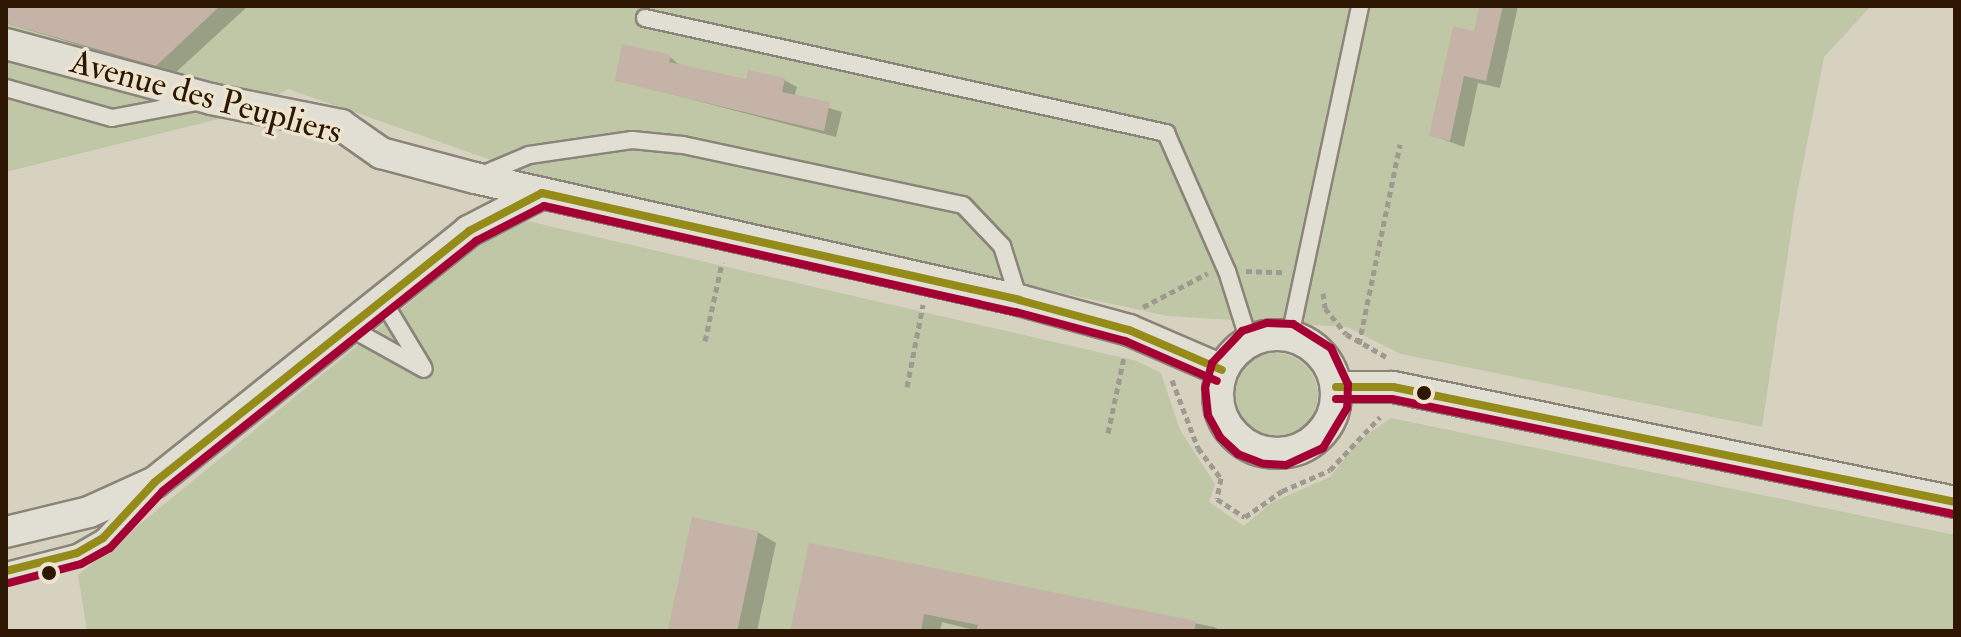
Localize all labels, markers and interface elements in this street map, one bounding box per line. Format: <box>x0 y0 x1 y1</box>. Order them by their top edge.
street label: Avenue des Peupliers <box>66 41 346 153</box>
unlabelled marker <box>1416 385 1432 401</box>
unlabelled marker <box>41 565 57 581</box>

